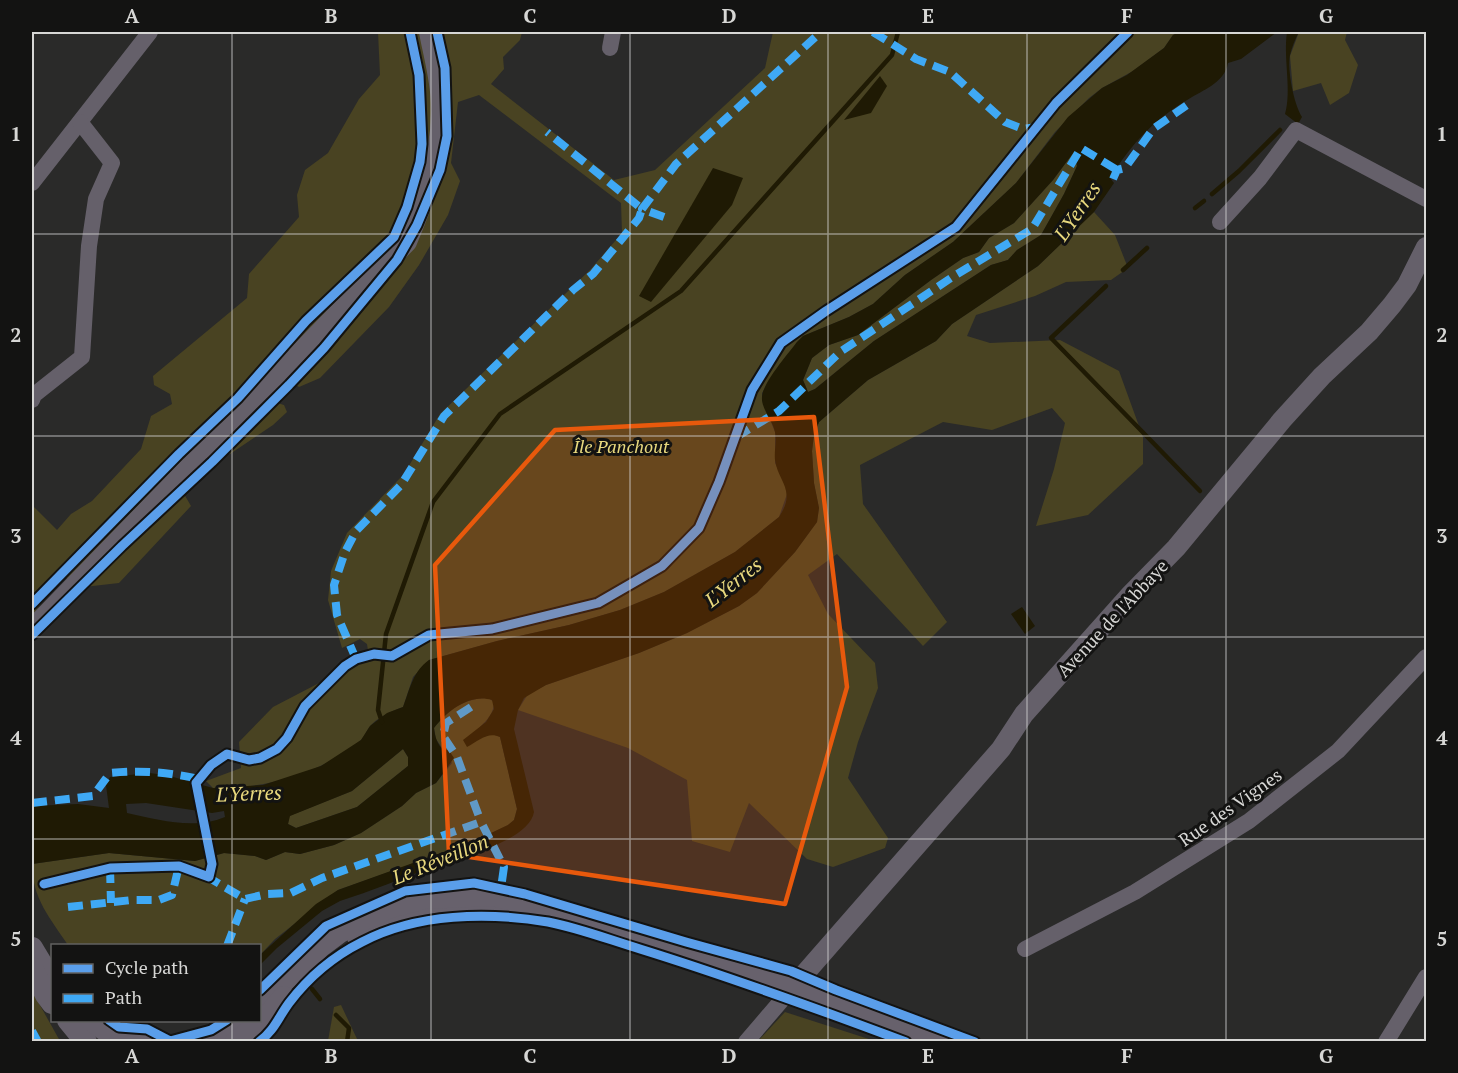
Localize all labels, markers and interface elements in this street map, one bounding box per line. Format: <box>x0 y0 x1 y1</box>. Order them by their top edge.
text: A <box>125 2 140 29</box>
text: B <box>325 2 338 29</box>
text: C <box>523 2 537 29</box>
text: D <box>722 2 736 29</box>
text: E <box>922 2 934 29</box>
text: F <box>1121 2 1133 29</box>
text: G <box>1319 2 1333 29</box>
text: 1 <box>10 120 22 147</box>
text: 1 <box>1436 120 1448 147</box>
water label: L'Yerres <box>1047 176 1107 247</box>
text: 2 <box>10 321 22 348</box>
text: 2 <box>1436 321 1448 348</box>
park label: Île Panchout <box>572 434 670 458</box>
text: 3 <box>10 522 22 549</box>
text: 3 <box>1436 522 1448 549</box>
water label: L'Yerres <box>698 551 767 614</box>
street label: Avenue de l'Abbaye <box>1051 554 1173 682</box>
text: 4 <box>10 724 22 751</box>
text: 4 <box>1436 724 1448 751</box>
street label: Rue des Vignes <box>1174 763 1286 851</box>
water label: L'Yerres <box>215 778 282 808</box>
water label: Le Réveillon <box>387 827 492 891</box>
text: 5 <box>10 925 22 952</box>
text: 5 <box>1436 925 1448 952</box>
legend <box>51 944 261 1022</box>
text: Cycle path <box>105 955 189 979</box>
text: Path <box>105 985 142 1009</box>
text: A <box>125 1042 140 1069</box>
text: B <box>325 1042 338 1069</box>
text: C <box>523 1042 537 1069</box>
text: D <box>722 1042 736 1069</box>
text: E <box>922 1042 934 1069</box>
text: F <box>1121 1042 1133 1069</box>
text: G <box>1319 1042 1333 1069</box>

